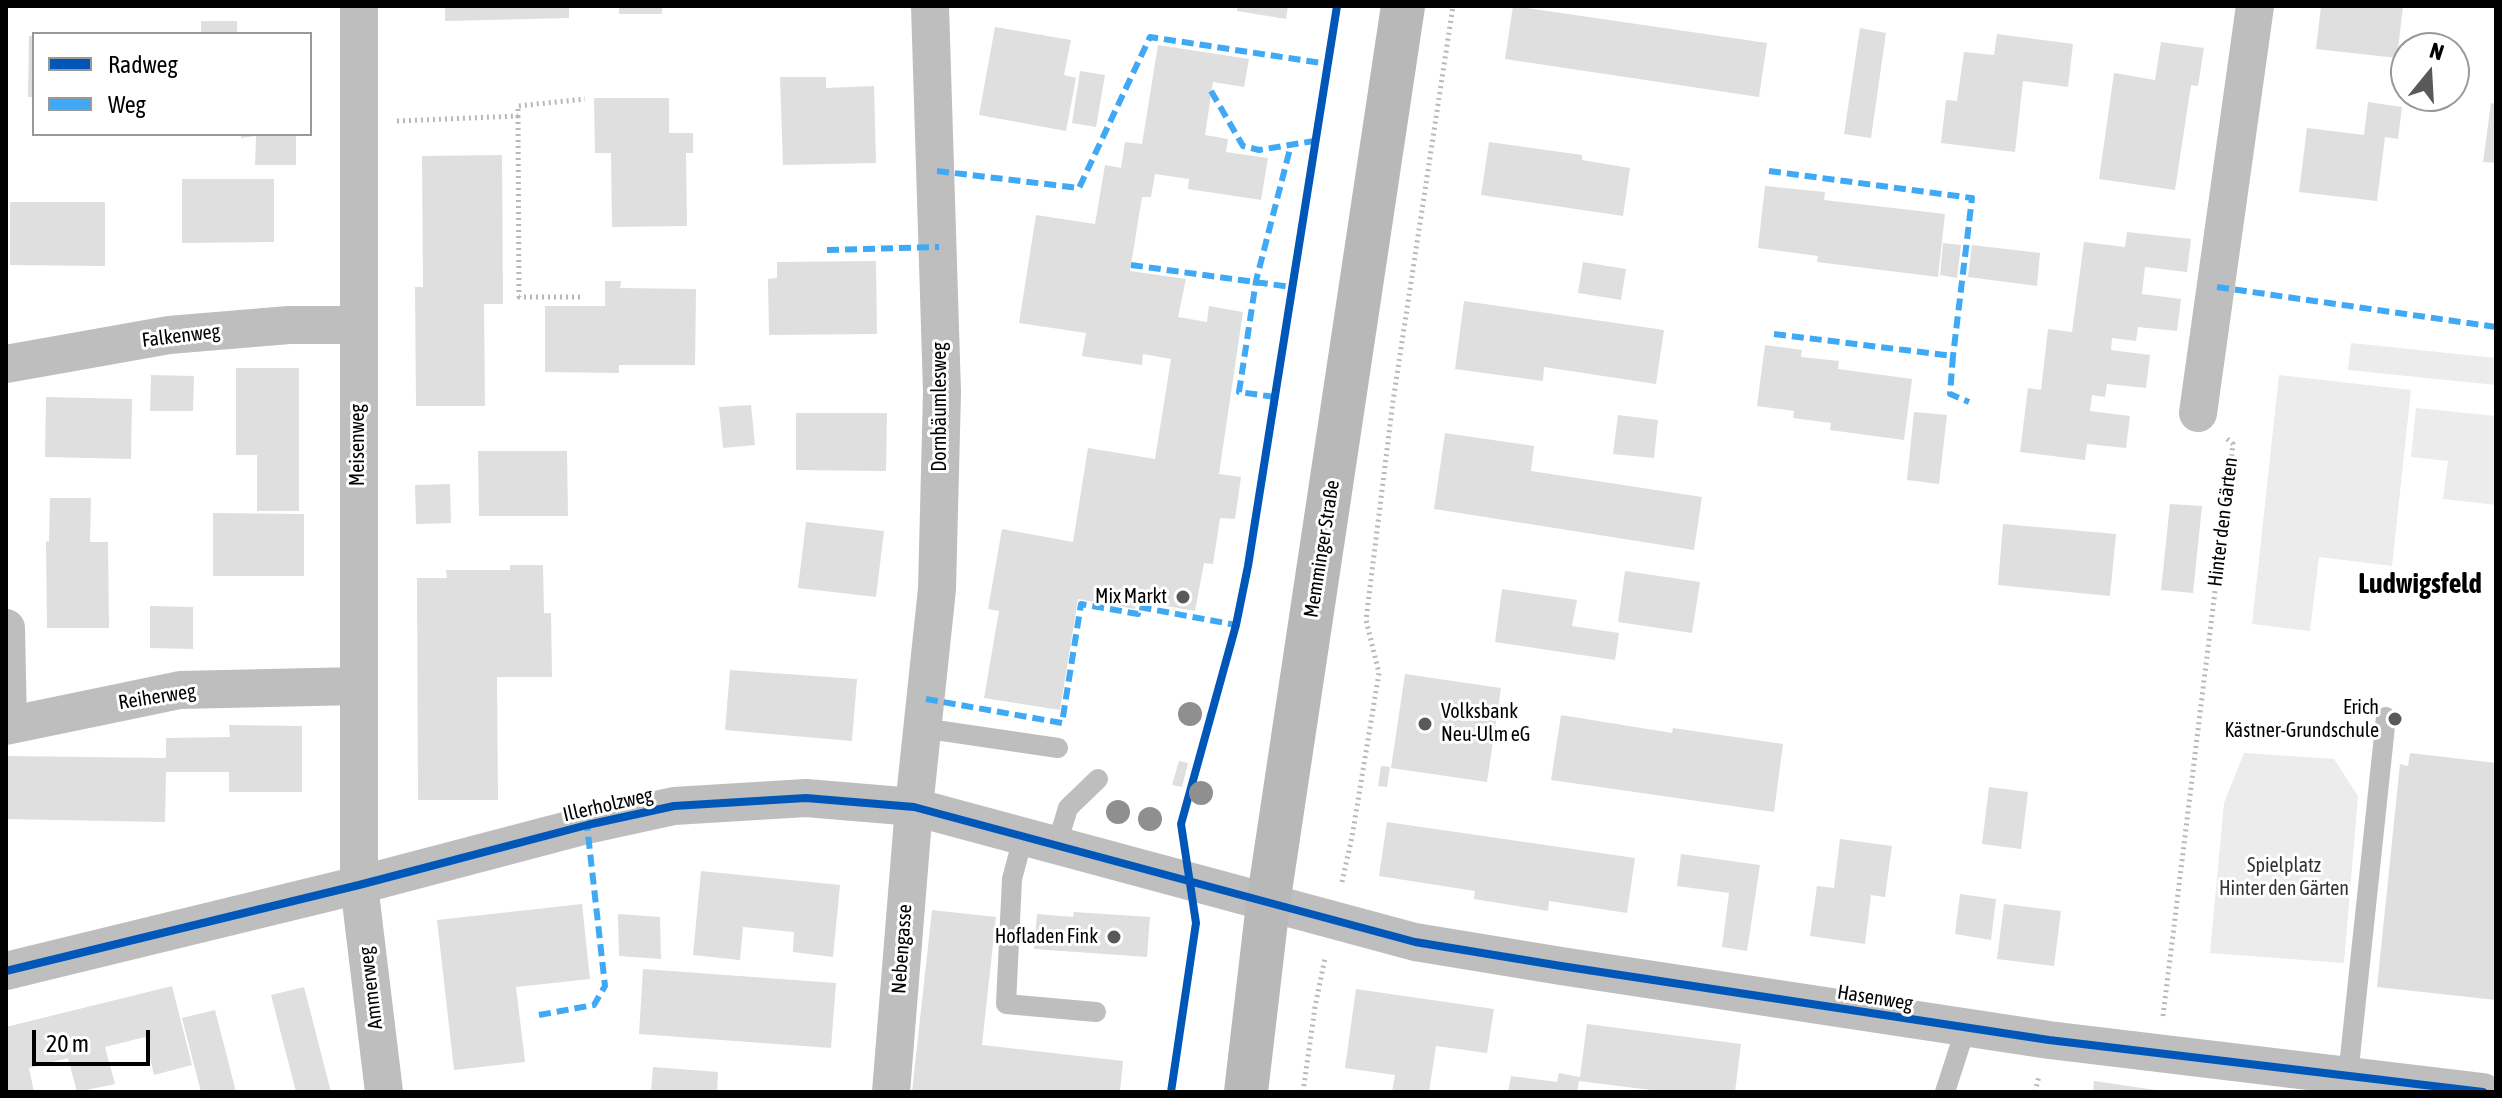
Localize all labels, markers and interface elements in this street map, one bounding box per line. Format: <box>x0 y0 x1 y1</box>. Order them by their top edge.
legend <box>32 32 312 136</box>
north arrow <box>2390 32 2470 112</box>
text: N <box>2427 37 2447 65</box>
text: Radweg <box>108 51 178 78</box>
text: Weg <box>108 91 146 118</box>
street label: Falkenweg <box>140 319 222 353</box>
street label: Dornbäumlesweg <box>928 342 952 472</box>
street label: Meisenweg <box>346 404 370 486</box>
street label: Hinter den Gärten <box>2203 456 2243 588</box>
street label: Memminger Straße <box>1299 479 1345 619</box>
district label: Ludwigsfeld <box>2358 567 2482 601</box>
place label: Mix Markt <box>1095 585 1167 609</box>
marker: Mix Markt <box>1174 588 1192 606</box>
street label: Reiherweg <box>117 679 197 715</box>
place label: Erich Kästner-Grundschule <box>2224 696 2379 743</box>
place label: Volksbank Neu-Ulm eG <box>1441 700 1530 747</box>
marker: Erich Kästner-Grundschule <box>2386 710 2404 728</box>
marker: Volksbank Neu-Ulm eG <box>1416 715 1434 733</box>
street label: Illerholzweg <box>561 783 655 827</box>
park label: Spielplatz Hinter den Gärten <box>2219 854 2349 901</box>
street label: Nebengasse <box>887 903 917 995</box>
place label: Hofladen Fink <box>995 925 1098 949</box>
marker: Hofladen Fink <box>1105 928 1123 946</box>
street label: Ammerweg <box>354 945 388 1031</box>
street label: Hasenweg <box>1836 980 1914 1016</box>
scale bar <box>36 1014 154 1064</box>
text: 20 m <box>46 1030 89 1057</box>

